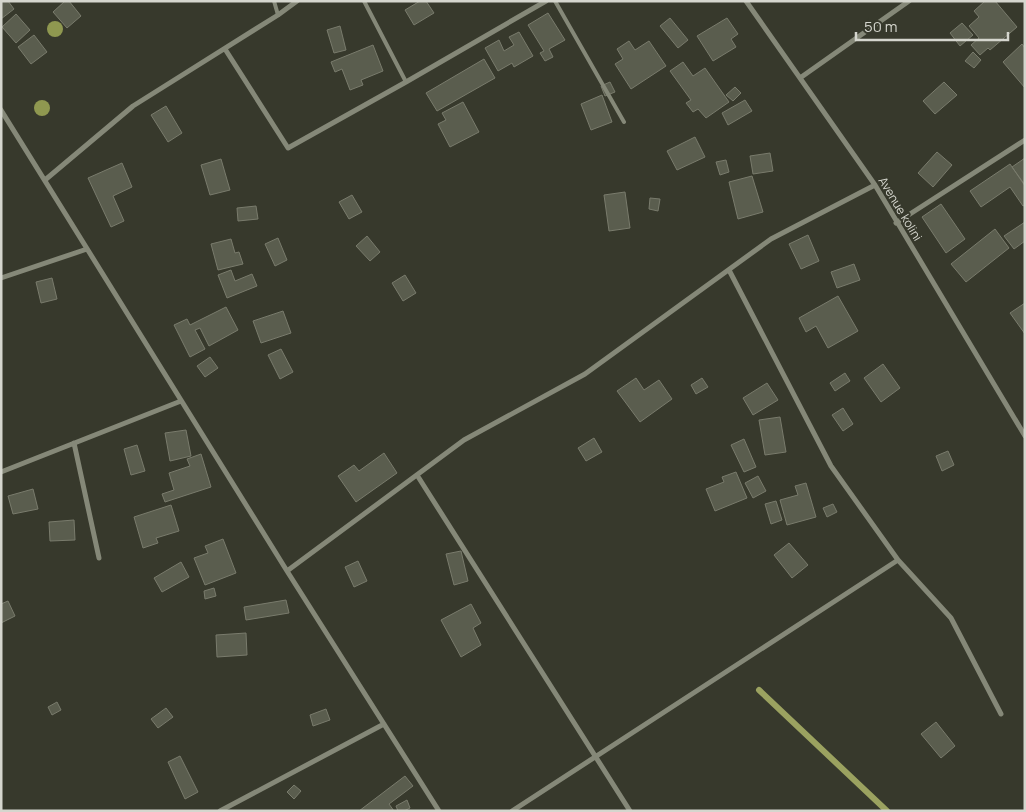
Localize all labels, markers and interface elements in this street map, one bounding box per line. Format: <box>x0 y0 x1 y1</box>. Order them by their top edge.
scale bar <box>856 10 1008 42</box>
text: 50 m <box>864 16 898 37</box>
street label: Avenue kolini <box>875 174 926 244</box>

